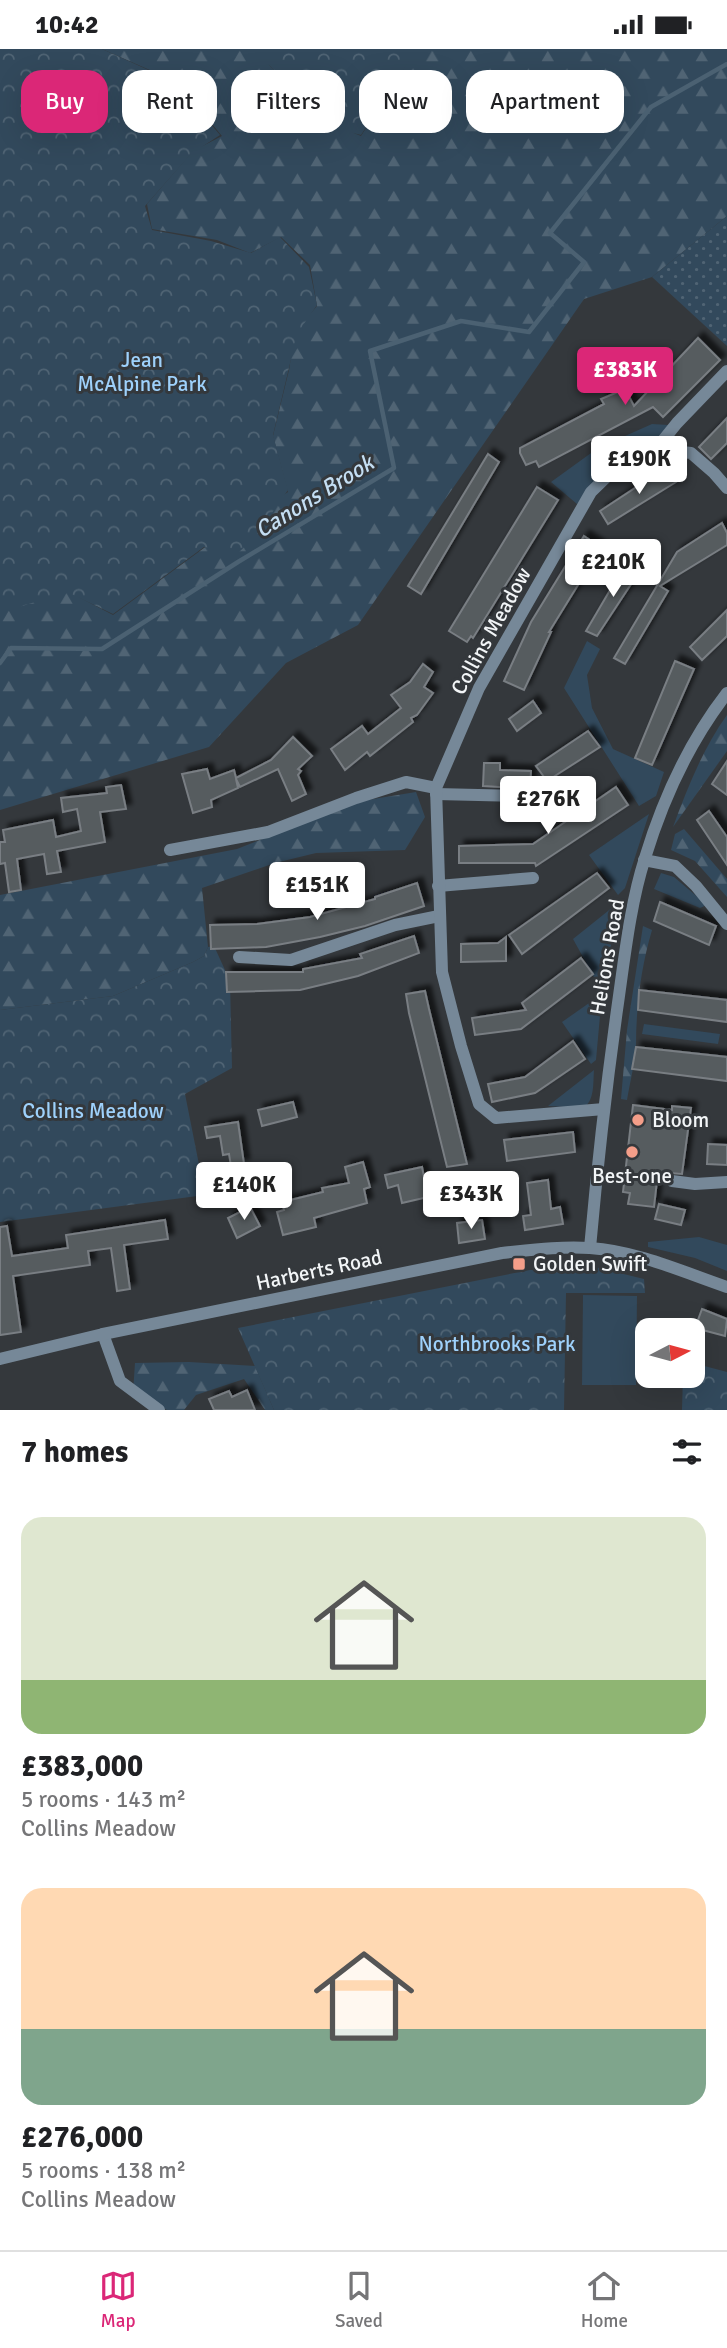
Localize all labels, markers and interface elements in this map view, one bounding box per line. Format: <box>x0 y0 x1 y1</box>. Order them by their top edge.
text: 10:42 <box>35 9 99 41</box>
chip: Buy <box>21 70 108 133</box>
chip: Rent <box>122 70 217 133</box>
chip: Filters <box>231 70 345 133</box>
chip: New <box>359 70 452 133</box>
chip: Apartment <box>466 70 624 133</box>
park label: Jean McAlpine Park <box>77 347 207 397</box>
pin: £383K <box>576 347 674 407</box>
text: £383K <box>593 355 657 384</box>
pin: £190K <box>590 437 688 496</box>
text: £190K <box>607 444 671 473</box>
water label: Canons Brook <box>249 447 381 544</box>
pin: £210K <box>564 539 662 599</box>
text: £210K <box>581 547 645 576</box>
street label: Collins Meadow <box>445 563 537 699</box>
pin: £276K <box>499 777 597 836</box>
text: £276K <box>516 784 580 813</box>
pin: £151K <box>268 863 366 922</box>
text: £151K <box>285 870 349 899</box>
street label: Helions Road <box>584 897 630 1017</box>
park label: Collins Meadow <box>22 1098 164 1124</box>
place label: Bloom <box>652 1107 709 1133</box>
marker: Bloom <box>630 1112 646 1128</box>
marker: Best-one <box>624 1144 640 1160</box>
pin: £140K <box>195 1163 293 1222</box>
place label: Best-one <box>592 1163 672 1189</box>
text: £140K <box>212 1170 276 1199</box>
pin: £343K <box>422 1171 520 1231</box>
text: £343K <box>439 1179 503 1208</box>
street label: Harberts Road <box>253 1244 385 1296</box>
place label: Golden Swift <box>533 1251 648 1277</box>
marker: Golden Swift <box>511 1256 527 1272</box>
north arrow <box>635 1318 705 1388</box>
map controls <box>635 1318 705 1388</box>
park label: Northbrooks Park <box>418 1331 576 1357</box>
icon: filters <box>668 1433 706 1471</box>
text: 7 homes <box>21 1434 128 1471</box>
icon: home <box>301 1562 427 1688</box>
text: £383,000 <box>21 1748 143 1785</box>
text: 5 rooms · 143 m² <box>21 1785 186 1814</box>
text: Collins Meadow <box>21 1814 176 1843</box>
icon: home <box>301 1933 427 2059</box>
text: £276,000 <box>21 2119 143 2156</box>
text: 5 rooms · 138 m² <box>21 2156 186 2185</box>
text: Collins Meadow <box>21 2185 176 2214</box>
tab: Map <box>99 2267 137 2333</box>
tab: Saved <box>335 2267 383 2333</box>
tab: Home <box>581 2267 628 2333</box>

